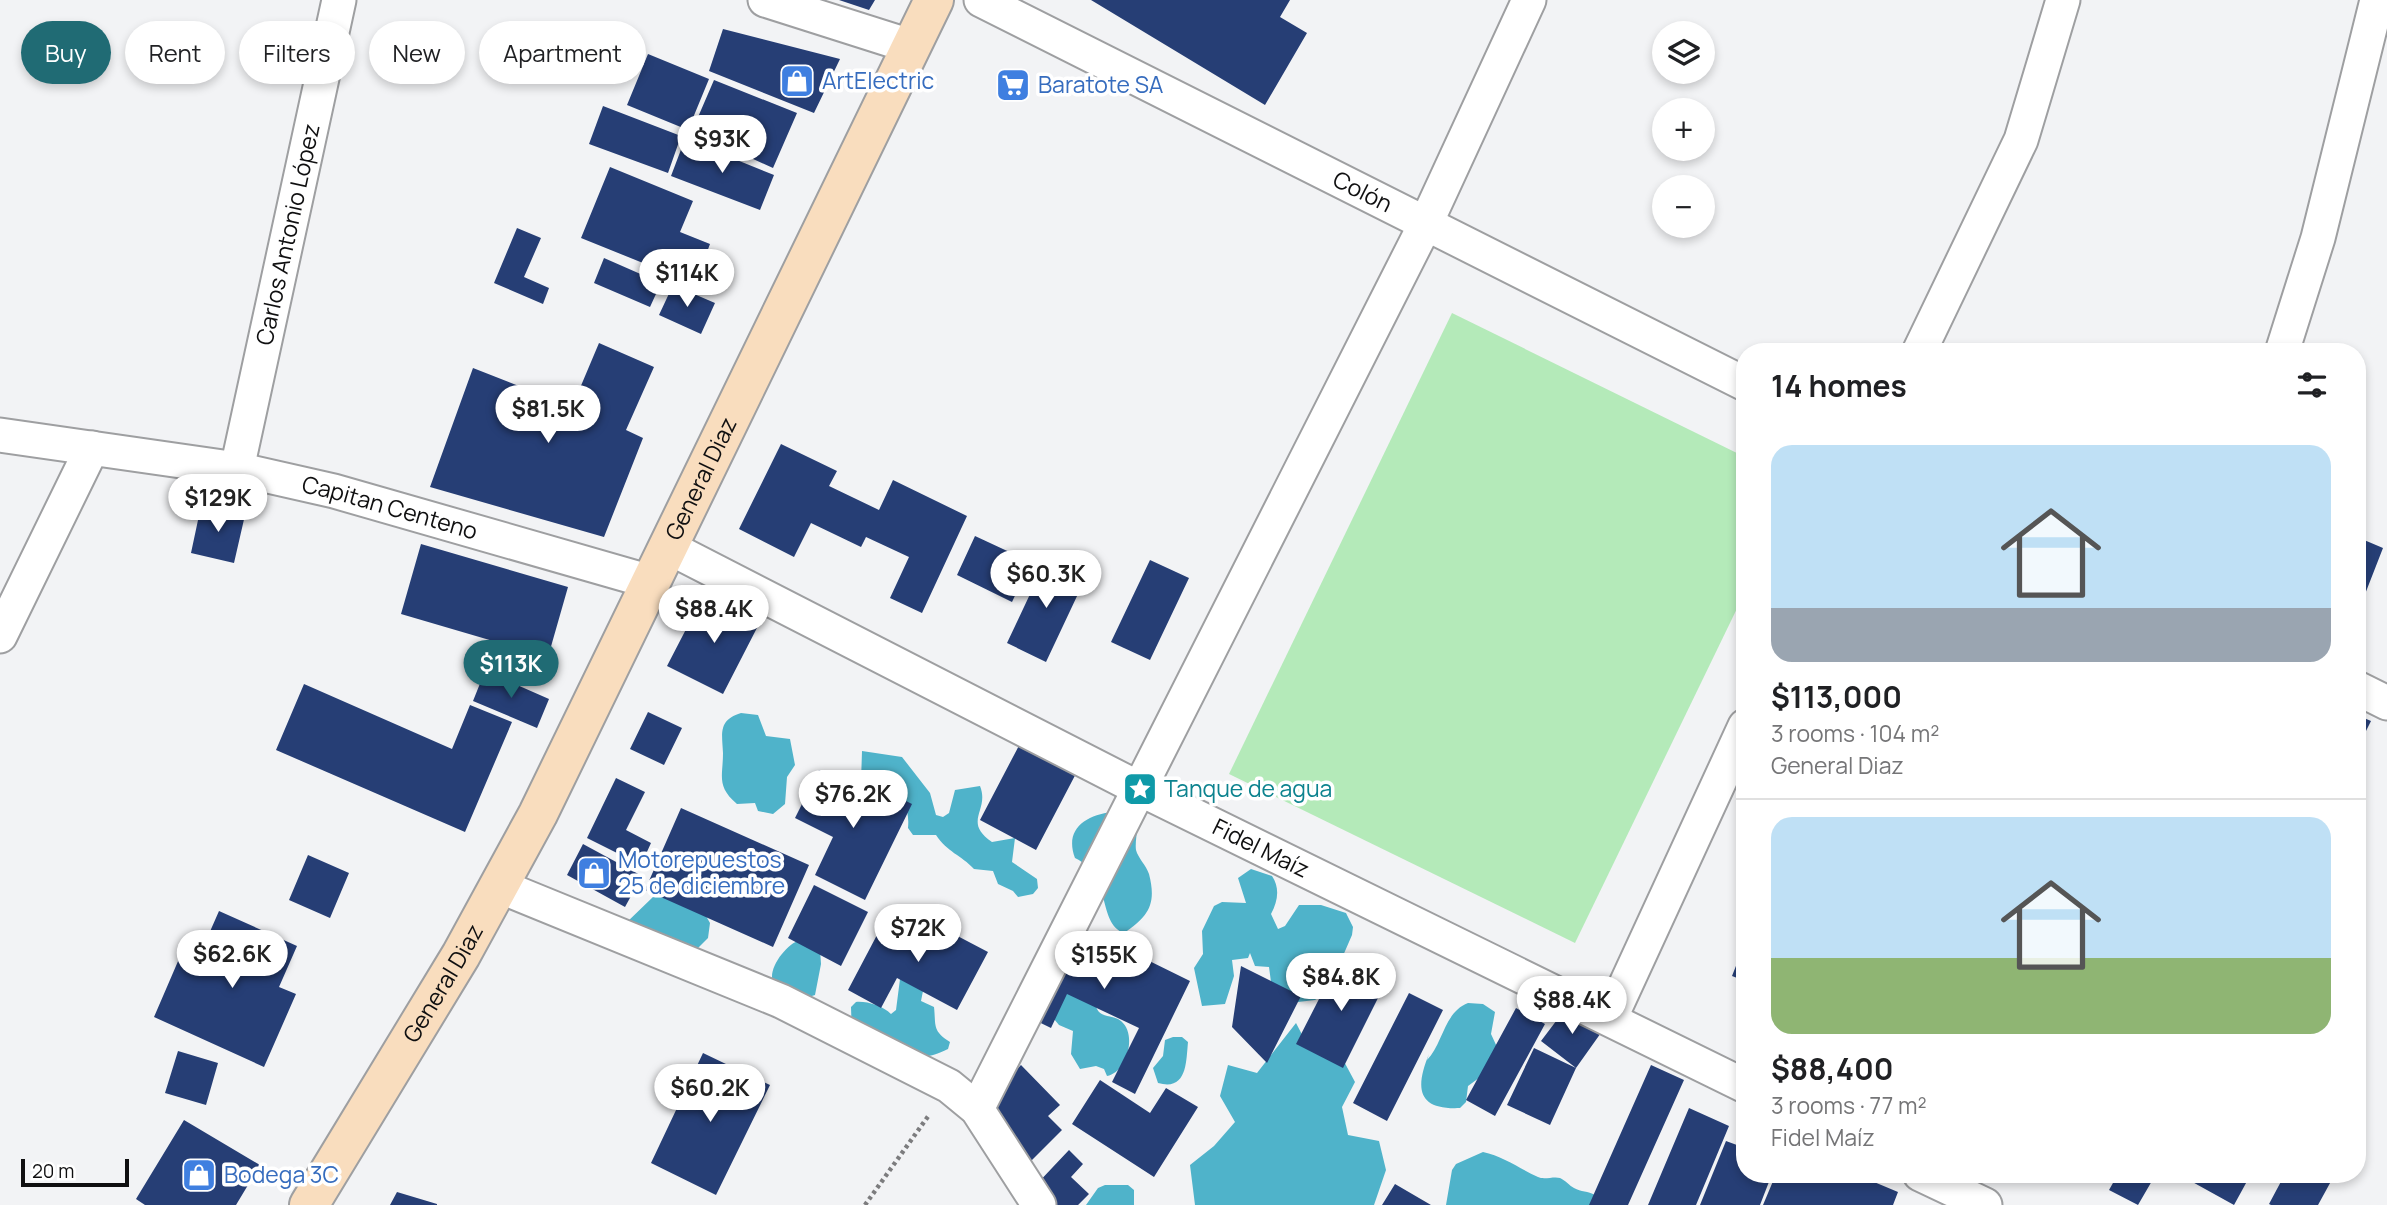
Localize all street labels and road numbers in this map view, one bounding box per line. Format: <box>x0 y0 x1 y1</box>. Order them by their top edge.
street label: Carlos Antonio López <box>247 121 327 348</box>
street label: Colón <box>1328 162 1398 219</box>
street label: General Diaz <box>657 412 744 545</box>
street label: Capitan Centeno <box>299 467 481 546</box>
street label: Fidel Maíz <box>1208 810 1315 885</box>
street label: General Diaz <box>395 918 490 1048</box>

